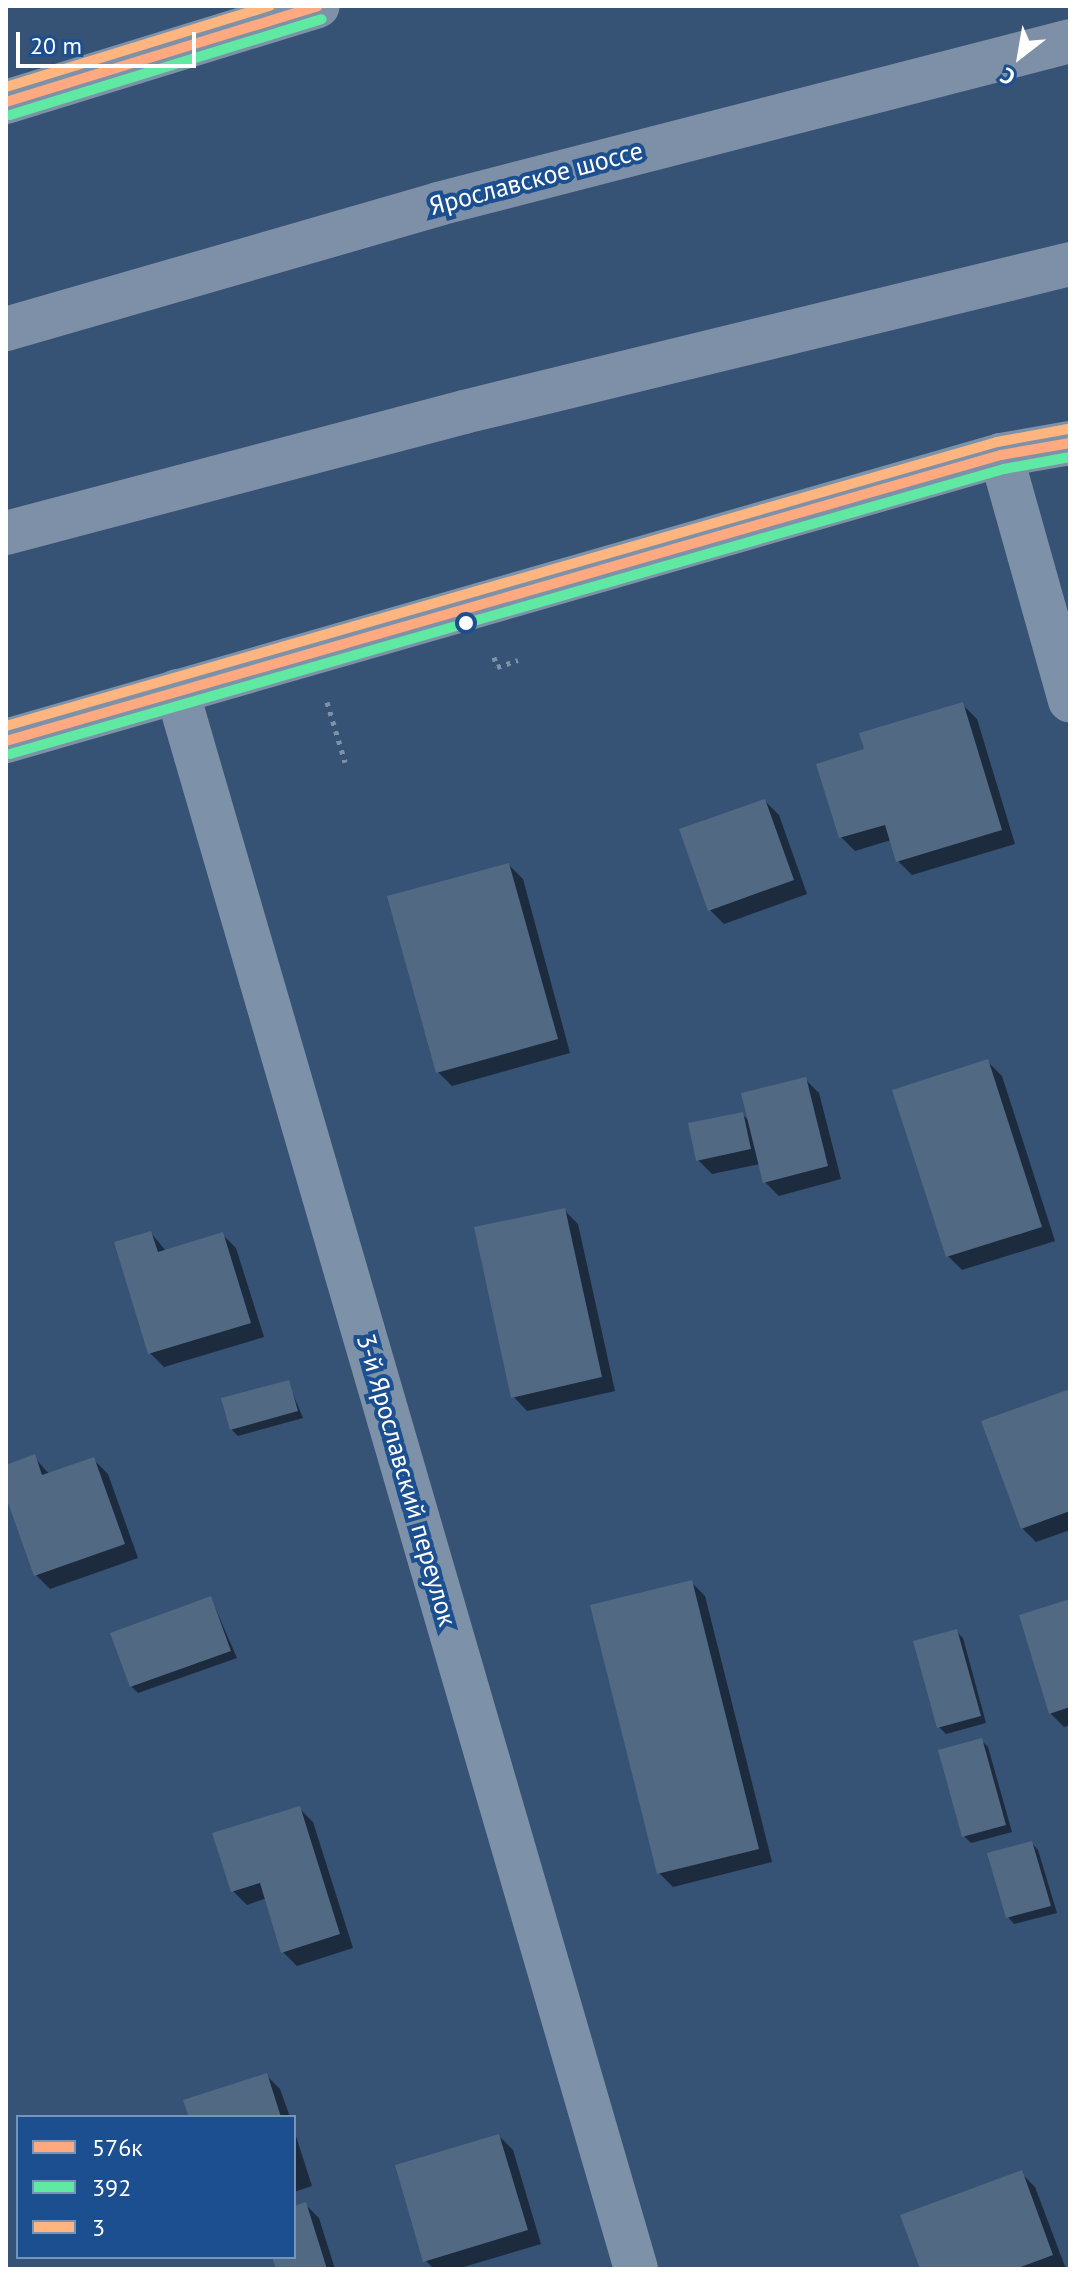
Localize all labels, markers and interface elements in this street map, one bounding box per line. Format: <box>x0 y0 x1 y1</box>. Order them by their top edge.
scale bar <box>20 16 200 66</box>
north arrow <box>980 16 1060 96</box>
text: 20 m <box>30 30 82 61</box>
text: С <box>995 61 1020 92</box>
street label: Ярославское шоссе <box>426 134 646 222</box>
unlabelled marker <box>458 615 474 631</box>
street label: 3-й Ярославский переулок <box>350 1330 464 1630</box>
legend <box>16 2115 296 2259</box>
text: 576к <box>92 2132 143 2163</box>
text: 392 <box>92 2172 131 2203</box>
text: 3 <box>92 2212 105 2243</box>

